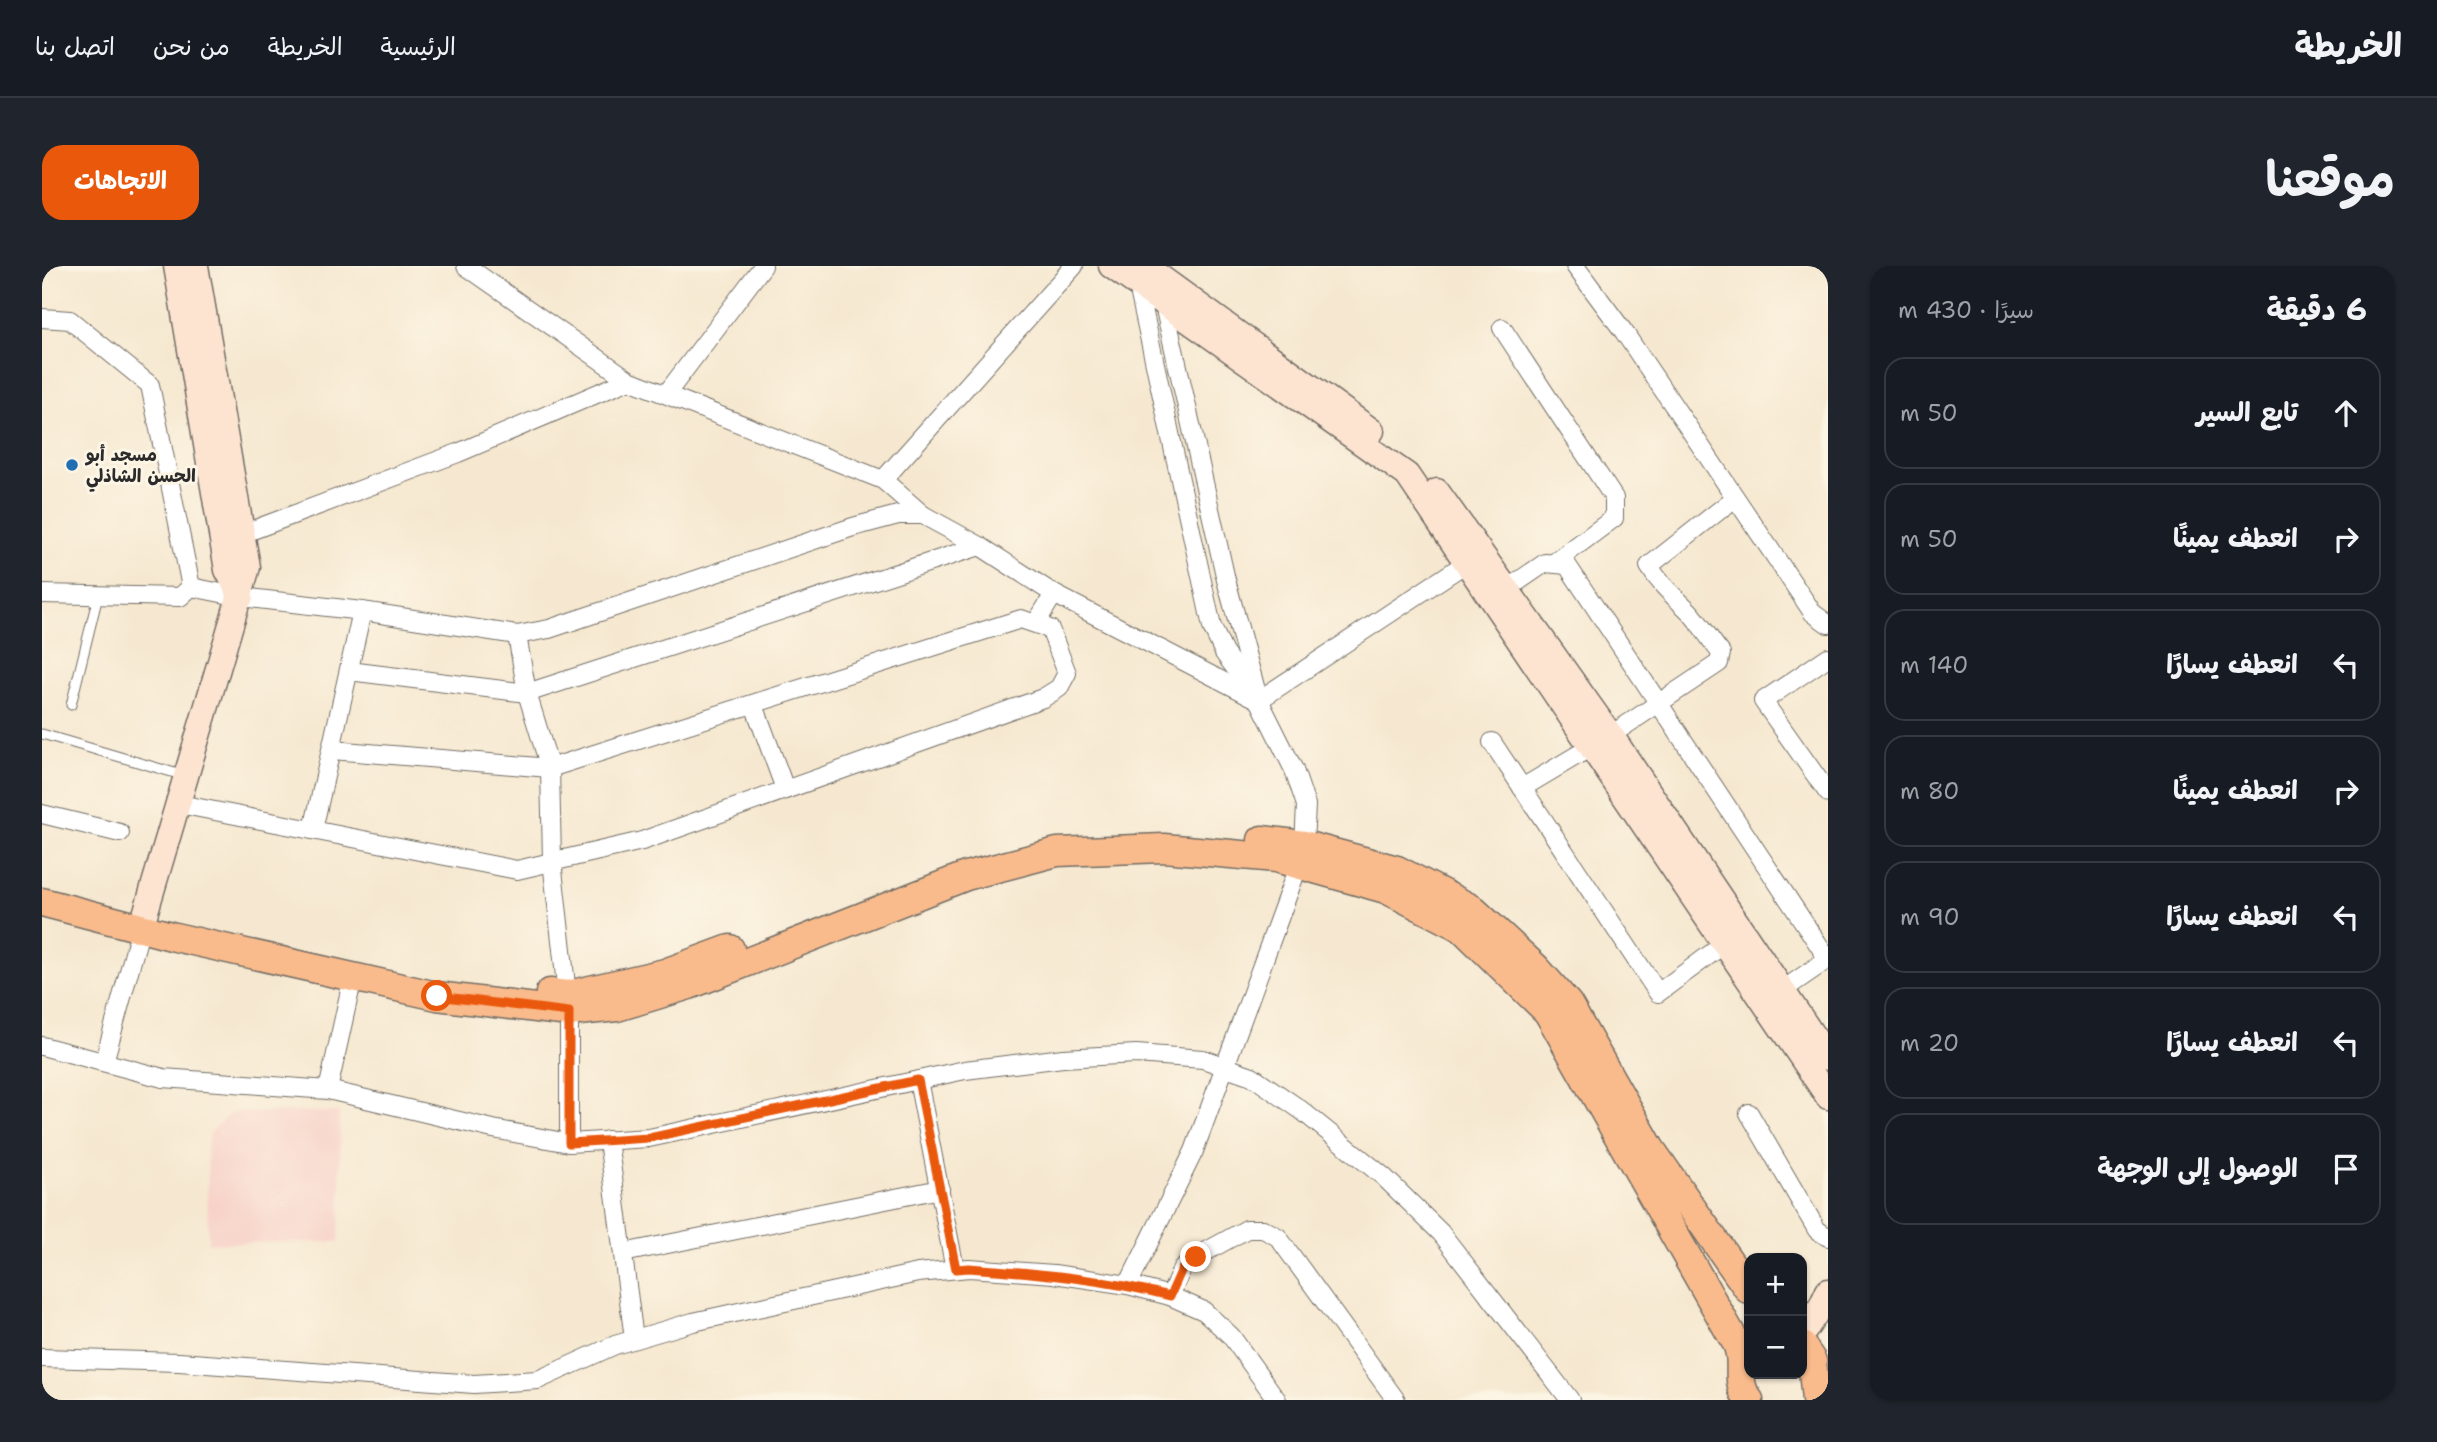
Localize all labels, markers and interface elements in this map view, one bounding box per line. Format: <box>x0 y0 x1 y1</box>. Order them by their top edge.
text: الخريطة <box>2295 23 2402 68</box>
text: اتصل بنا <box>35 31 115 63</box>
text: من نحن <box>153 31 230 63</box>
text: الخريطة <box>268 31 343 63</box>
text: الرئيسية <box>381 31 456 63</box>
button: الاتجاهات <box>42 145 199 220</box>
text: موقعنا <box>2265 146 2395 212</box>
text: 6 دقيقة <box>2266 289 2367 330</box>
text: سيرًا · 430 m <box>1898 295 2034 325</box>
text: تابع السير <box>2196 394 2298 429</box>
icon: ahead <box>2327 394 2365 432</box>
text: 50 m <box>1900 398 1958 428</box>
place label: مسجد أبو الحسن الشاذلي <box>84 443 196 492</box>
marker: مسجد أبو الحسن الشاذلي <box>64 457 80 473</box>
text: انعطف يمينًا <box>2173 520 2298 555</box>
icon: right <box>2327 520 2365 558</box>
text: 50 m <box>1900 524 1958 554</box>
text: انعطف يسارًا <box>2166 646 2298 681</box>
icon: left <box>2327 646 2365 684</box>
text: 140 m <box>1900 650 1968 680</box>
text: انعطف يمينًا <box>2173 772 2298 807</box>
icon: right <box>2327 772 2365 810</box>
text: 80 m <box>1900 776 1959 806</box>
text: انعطف يسارًا <box>2166 898 2298 933</box>
icon: left <box>2327 898 2365 936</box>
text: 90 m <box>1900 902 1960 932</box>
route start <box>421 980 452 1011</box>
text: انعطف يسارًا <box>2166 1024 2298 1059</box>
icon: left <box>2327 1024 2365 1062</box>
text: 20 m <box>1900 1028 1959 1058</box>
text: الوصول إلى الوجهة <box>2097 1150 2298 1185</box>
icon: arrive <box>2327 1150 2365 1188</box>
route end <box>1180 1241 1211 1272</box>
map controls <box>1744 1253 1807 1379</box>
button: + <box>1744 1253 1807 1316</box>
button: − <box>1744 1316 1807 1379</box>

